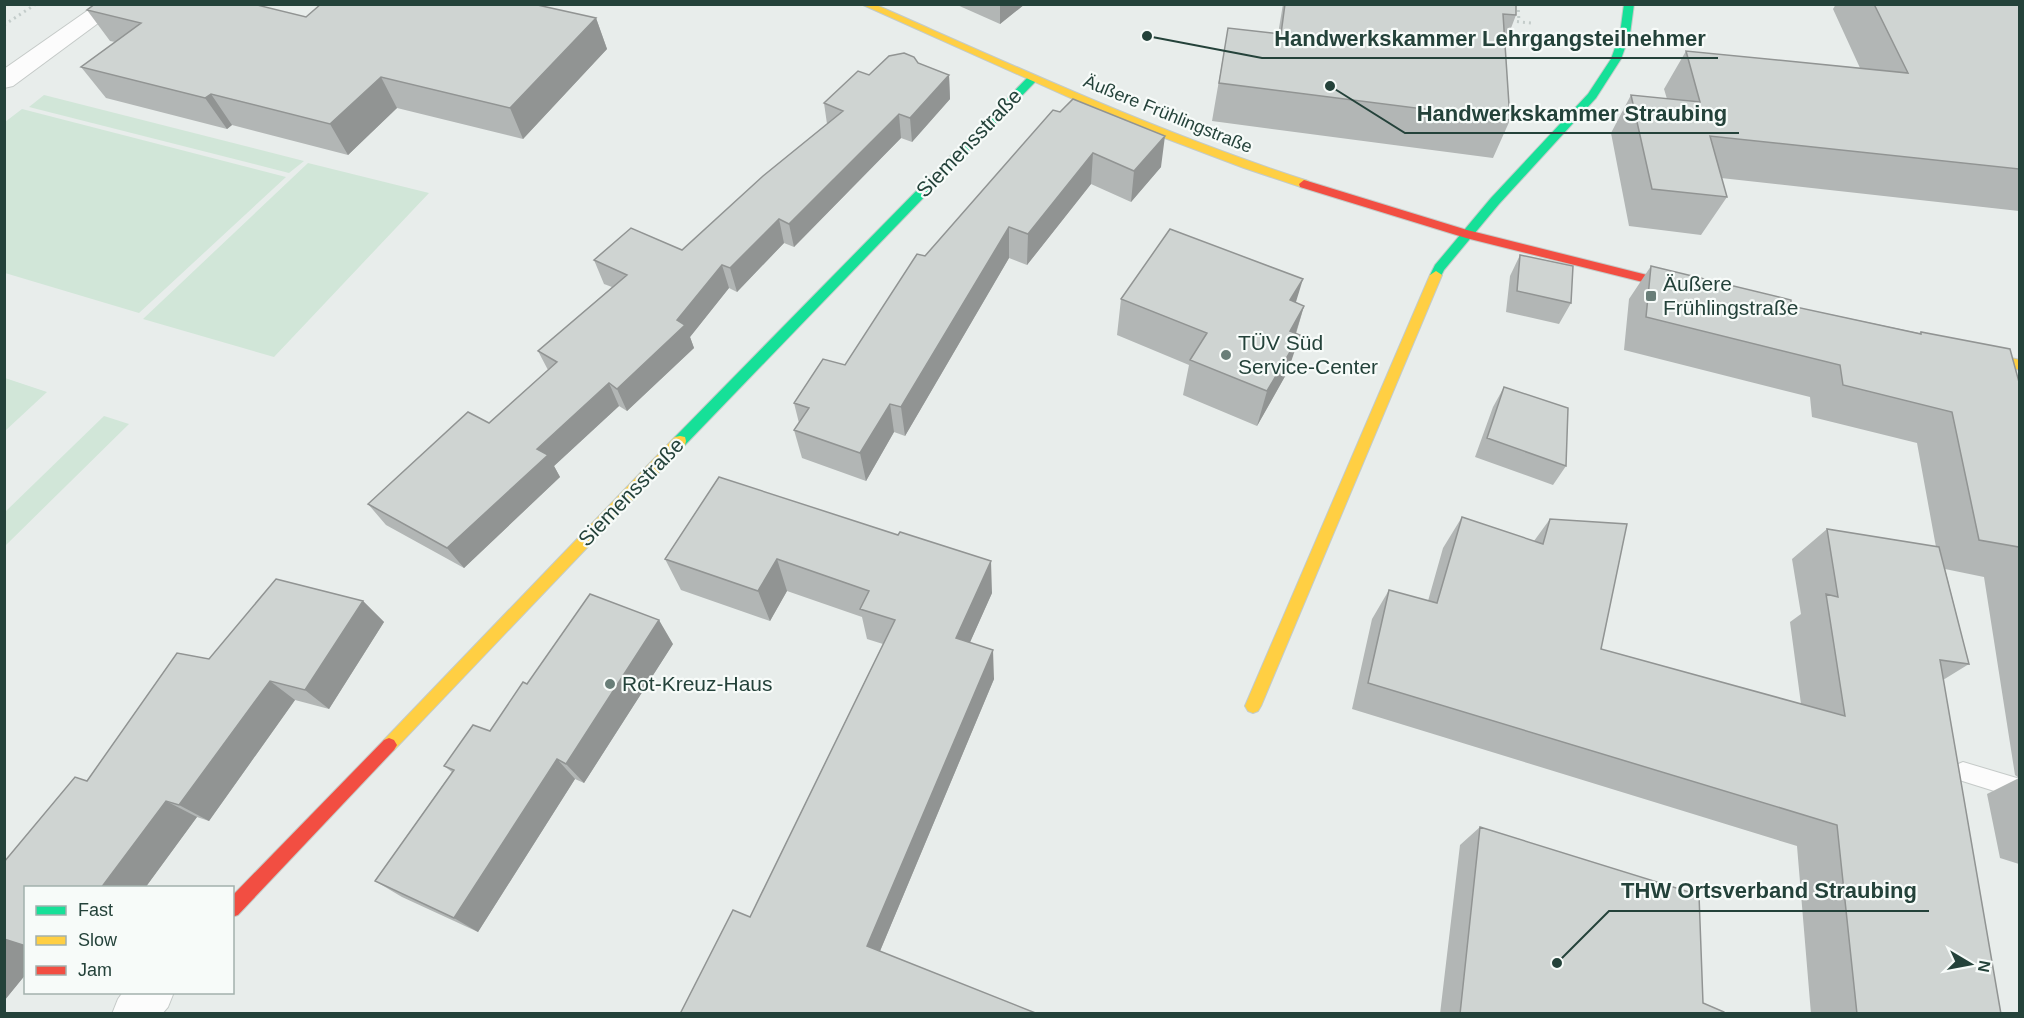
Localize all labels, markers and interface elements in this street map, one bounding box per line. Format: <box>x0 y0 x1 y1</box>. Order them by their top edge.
callout: Handwerkskammer Lehrgangsteilnehmer <box>1262 18 1718 58</box>
text: Handwerkskammer Lehrgangsteilnehmer <box>1274 26 1706 51</box>
street label: Äußere Frühlingstraße <box>1081 71 1255 157</box>
street label: Siemensstraße <box>911 84 1026 201</box>
callout: Handwerkskammer Straubing <box>1405 93 1739 133</box>
text: Handwerkskammer Straubing <box>1417 101 1727 126</box>
place label: Äußere Frühlingstraße <box>1663 272 1798 319</box>
marker: Äußere Frühlingstraße <box>1644 289 1658 303</box>
place label: TÜV Süd Service-Center <box>1238 331 1378 378</box>
marker: TÜV Süd Service-Center <box>1219 348 1233 362</box>
street label: Siemensstraße <box>573 433 688 550</box>
place label: Rot-Kreuz-Haus <box>622 672 773 695</box>
marker: Rot-Kreuz-Haus <box>603 677 617 691</box>
callout: THW Ortsverband Straubing <box>1609 871 1929 911</box>
text: THW Ortsverband Straubing <box>1621 878 1917 903</box>
legend <box>24 886 234 994</box>
text: Fast <box>78 900 113 920</box>
text: Slow <box>78 930 118 950</box>
north arrow <box>1940 934 2000 994</box>
text: N <box>1975 959 1994 974</box>
text: Jam <box>78 960 112 980</box>

